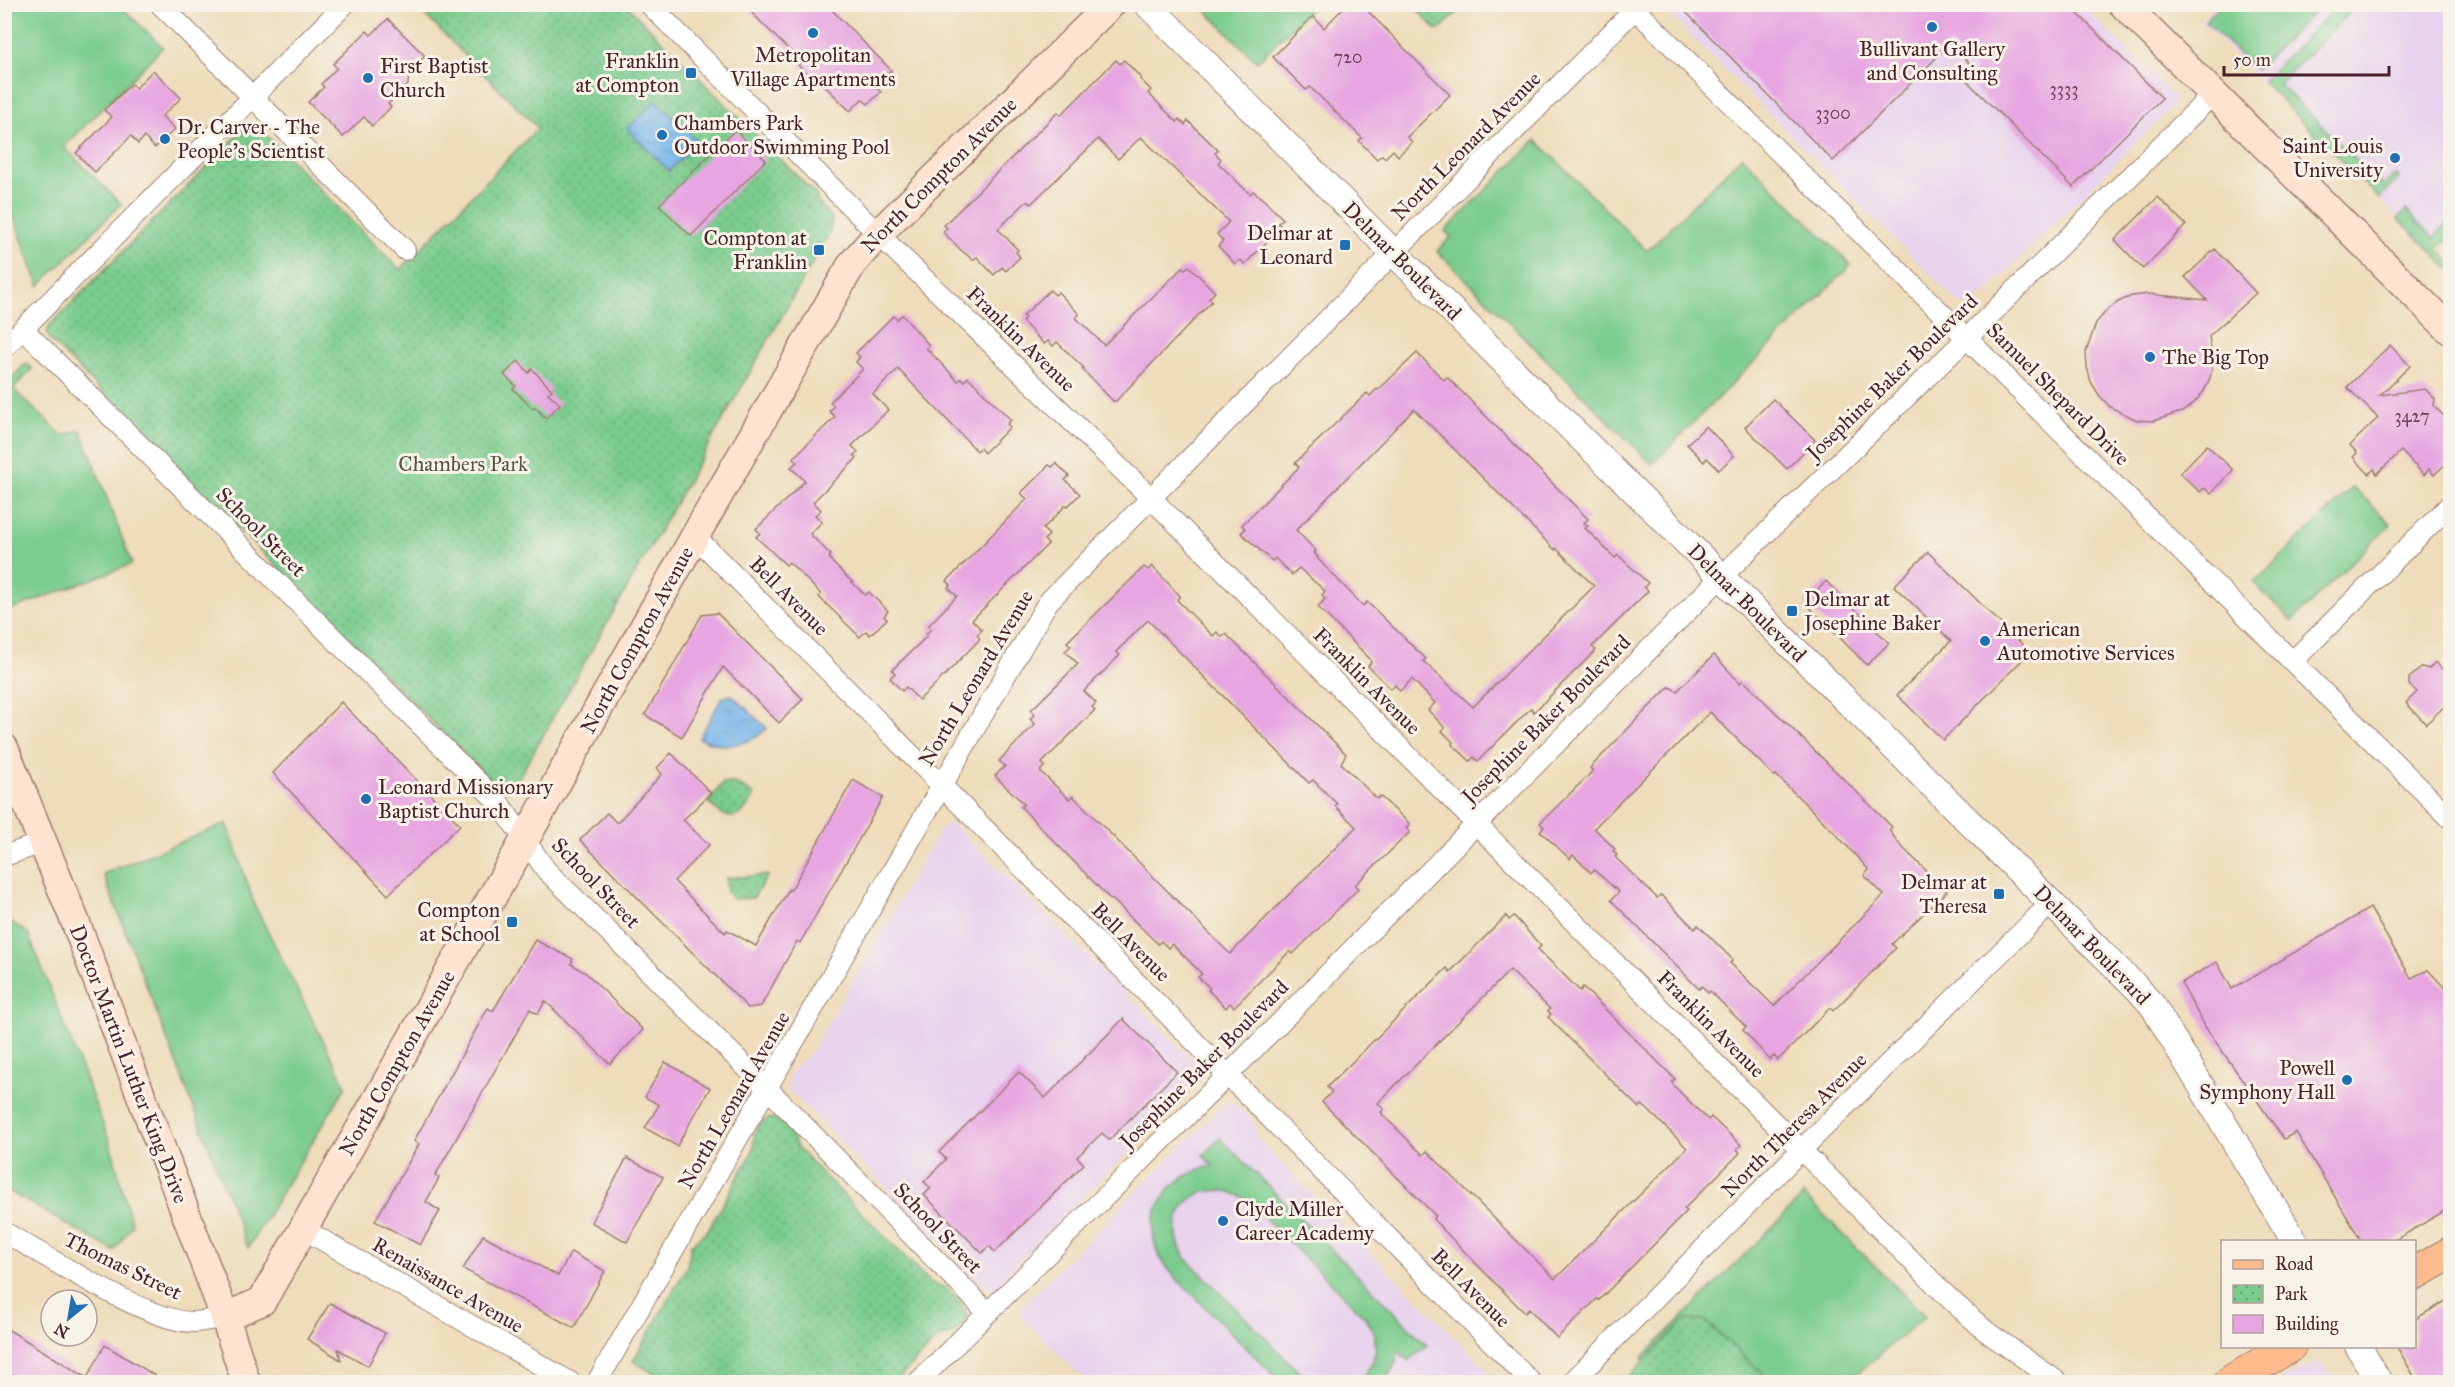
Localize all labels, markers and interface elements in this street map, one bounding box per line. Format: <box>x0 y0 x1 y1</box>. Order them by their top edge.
marker: Bullivant Gallery and Consulting <box>1925 20 1939 34</box>
marker: Metropolitan Village Apartments <box>806 26 820 40</box>
place label: Bullivant Gallery and Consulting <box>1859 36 2006 86</box>
scale bar <box>2224 39 2389 77</box>
place label: Metropolitan Village Apartments <box>729 42 896 92</box>
house number: 720 <box>1334 46 1362 68</box>
place label: Franklin at Compton <box>575 48 679 98</box>
text: 50 m <box>2233 49 2271 71</box>
place label: First Baptist Church <box>380 53 489 103</box>
marker: Franklin at Compton <box>684 66 698 80</box>
street label: North Leonard Avenue <box>1386 66 1546 226</box>
marker: First Baptist Church <box>361 71 375 85</box>
house number: 3333 <box>2050 78 2078 100</box>
street label: North Compton Avenue <box>856 91 1023 258</box>
house number: 3300 <box>1815 102 1851 124</box>
place label: Chambers Park Outdoor Swimming Pool <box>674 110 890 160</box>
place label: Dr. Carver - The People's Scientist <box>177 114 325 164</box>
marker: Chambers Park Outdoor Swimming Pool <box>655 128 669 142</box>
marker: Dr. Carver - The People's Scientist <box>158 132 172 146</box>
place label: Saint Louis University <box>2282 133 2384 183</box>
marker: Saint Louis University <box>2388 151 2402 165</box>
street label: Delmar Boulevard <box>1337 196 1467 326</box>
place label: Delmar at Leonard <box>1247 220 1334 270</box>
place label: Compton at Franklin <box>703 225 808 275</box>
marker: Delmar at Leonard <box>1338 238 1352 252</box>
marker: Compton at Franklin <box>812 243 826 257</box>
street label: Franklin Avenue <box>961 281 1081 398</box>
street label: Josephine Baker Boulevard <box>1799 288 1984 467</box>
street label: Samuel Shepard Drive <box>1981 317 2135 471</box>
place label: The Big Top <box>2162 344 2269 370</box>
marker: The Big Top <box>2143 350 2157 364</box>
house number: 3427 <box>2394 405 2430 427</box>
park label: Chambers Park <box>398 451 528 477</box>
street label: School Street <box>211 482 312 583</box>
street label: Delmar Boulevard <box>1682 538 1812 668</box>
street label: North Compton Avenue <box>575 542 699 738</box>
street label: Bell Avenue <box>744 551 834 641</box>
street label: North Leonard Avenue <box>913 585 1039 771</box>
place label: Delmar at Josephine Baker <box>1802 586 1941 636</box>
marker: Delmar at Josephine Baker <box>1785 604 1799 618</box>
place label: American Automotive Services <box>1996 616 2175 666</box>
street label: Franklin Avenue <box>1308 622 1426 740</box>
street label: Josephine Baker Boulevard <box>1455 629 1636 810</box>
marker: American Automotive Services <box>1978 634 1992 648</box>
place label: Leonard Missionary Baptist Church <box>378 774 554 824</box>
marker: Leonard Missionary Baptist Church <box>359 792 373 806</box>
street label: School Street <box>546 832 646 934</box>
place label: Delmar at Theresa <box>1901 869 1988 919</box>
street label: Delmar Boulevard <box>2028 879 2156 1011</box>
marker: Delmar at Theresa <box>1992 887 2006 901</box>
place label: Compton at School <box>417 897 500 947</box>
street label: Bell Avenue <box>1086 897 1176 987</box>
marker: Compton at School <box>505 915 519 929</box>
street label: Doctor Martin Luther King Drive <box>64 921 194 1207</box>
street label: North Compton Avenue <box>333 965 461 1160</box>
street label: Franklin Avenue <box>1652 965 1770 1083</box>
street label: Josephine Baker Boulevard <box>1113 974 1294 1155</box>
street label: North Leonard Avenue <box>673 1006 796 1193</box>
street label: North Theresa Avenue <box>1716 1047 1872 1203</box>
place label: Powell Symphony Hall <box>2199 1055 2335 1105</box>
marker: Powell Symphony Hall <box>2340 1073 2354 1087</box>
street label: School Street <box>888 1177 988 1279</box>
place label: Clyde Miller Career Academy <box>1235 1196 1375 1246</box>
marker: Clyde Miller Career Academy <box>1216 1214 1230 1228</box>
street label: Thomas Street <box>60 1226 187 1306</box>
street label: Renaissance Avenue <box>368 1231 528 1339</box>
legend <box>2221 1240 2416 1348</box>
street label: Bell Avenue <box>1426 1243 1516 1333</box>
text: Road <box>2275 1253 2313 1275</box>
text: Park <box>2275 1283 2308 1305</box>
north arrow <box>39 1288 99 1348</box>
text: Building <box>2275 1313 2339 1336</box>
text: N <box>51 1319 72 1342</box>

